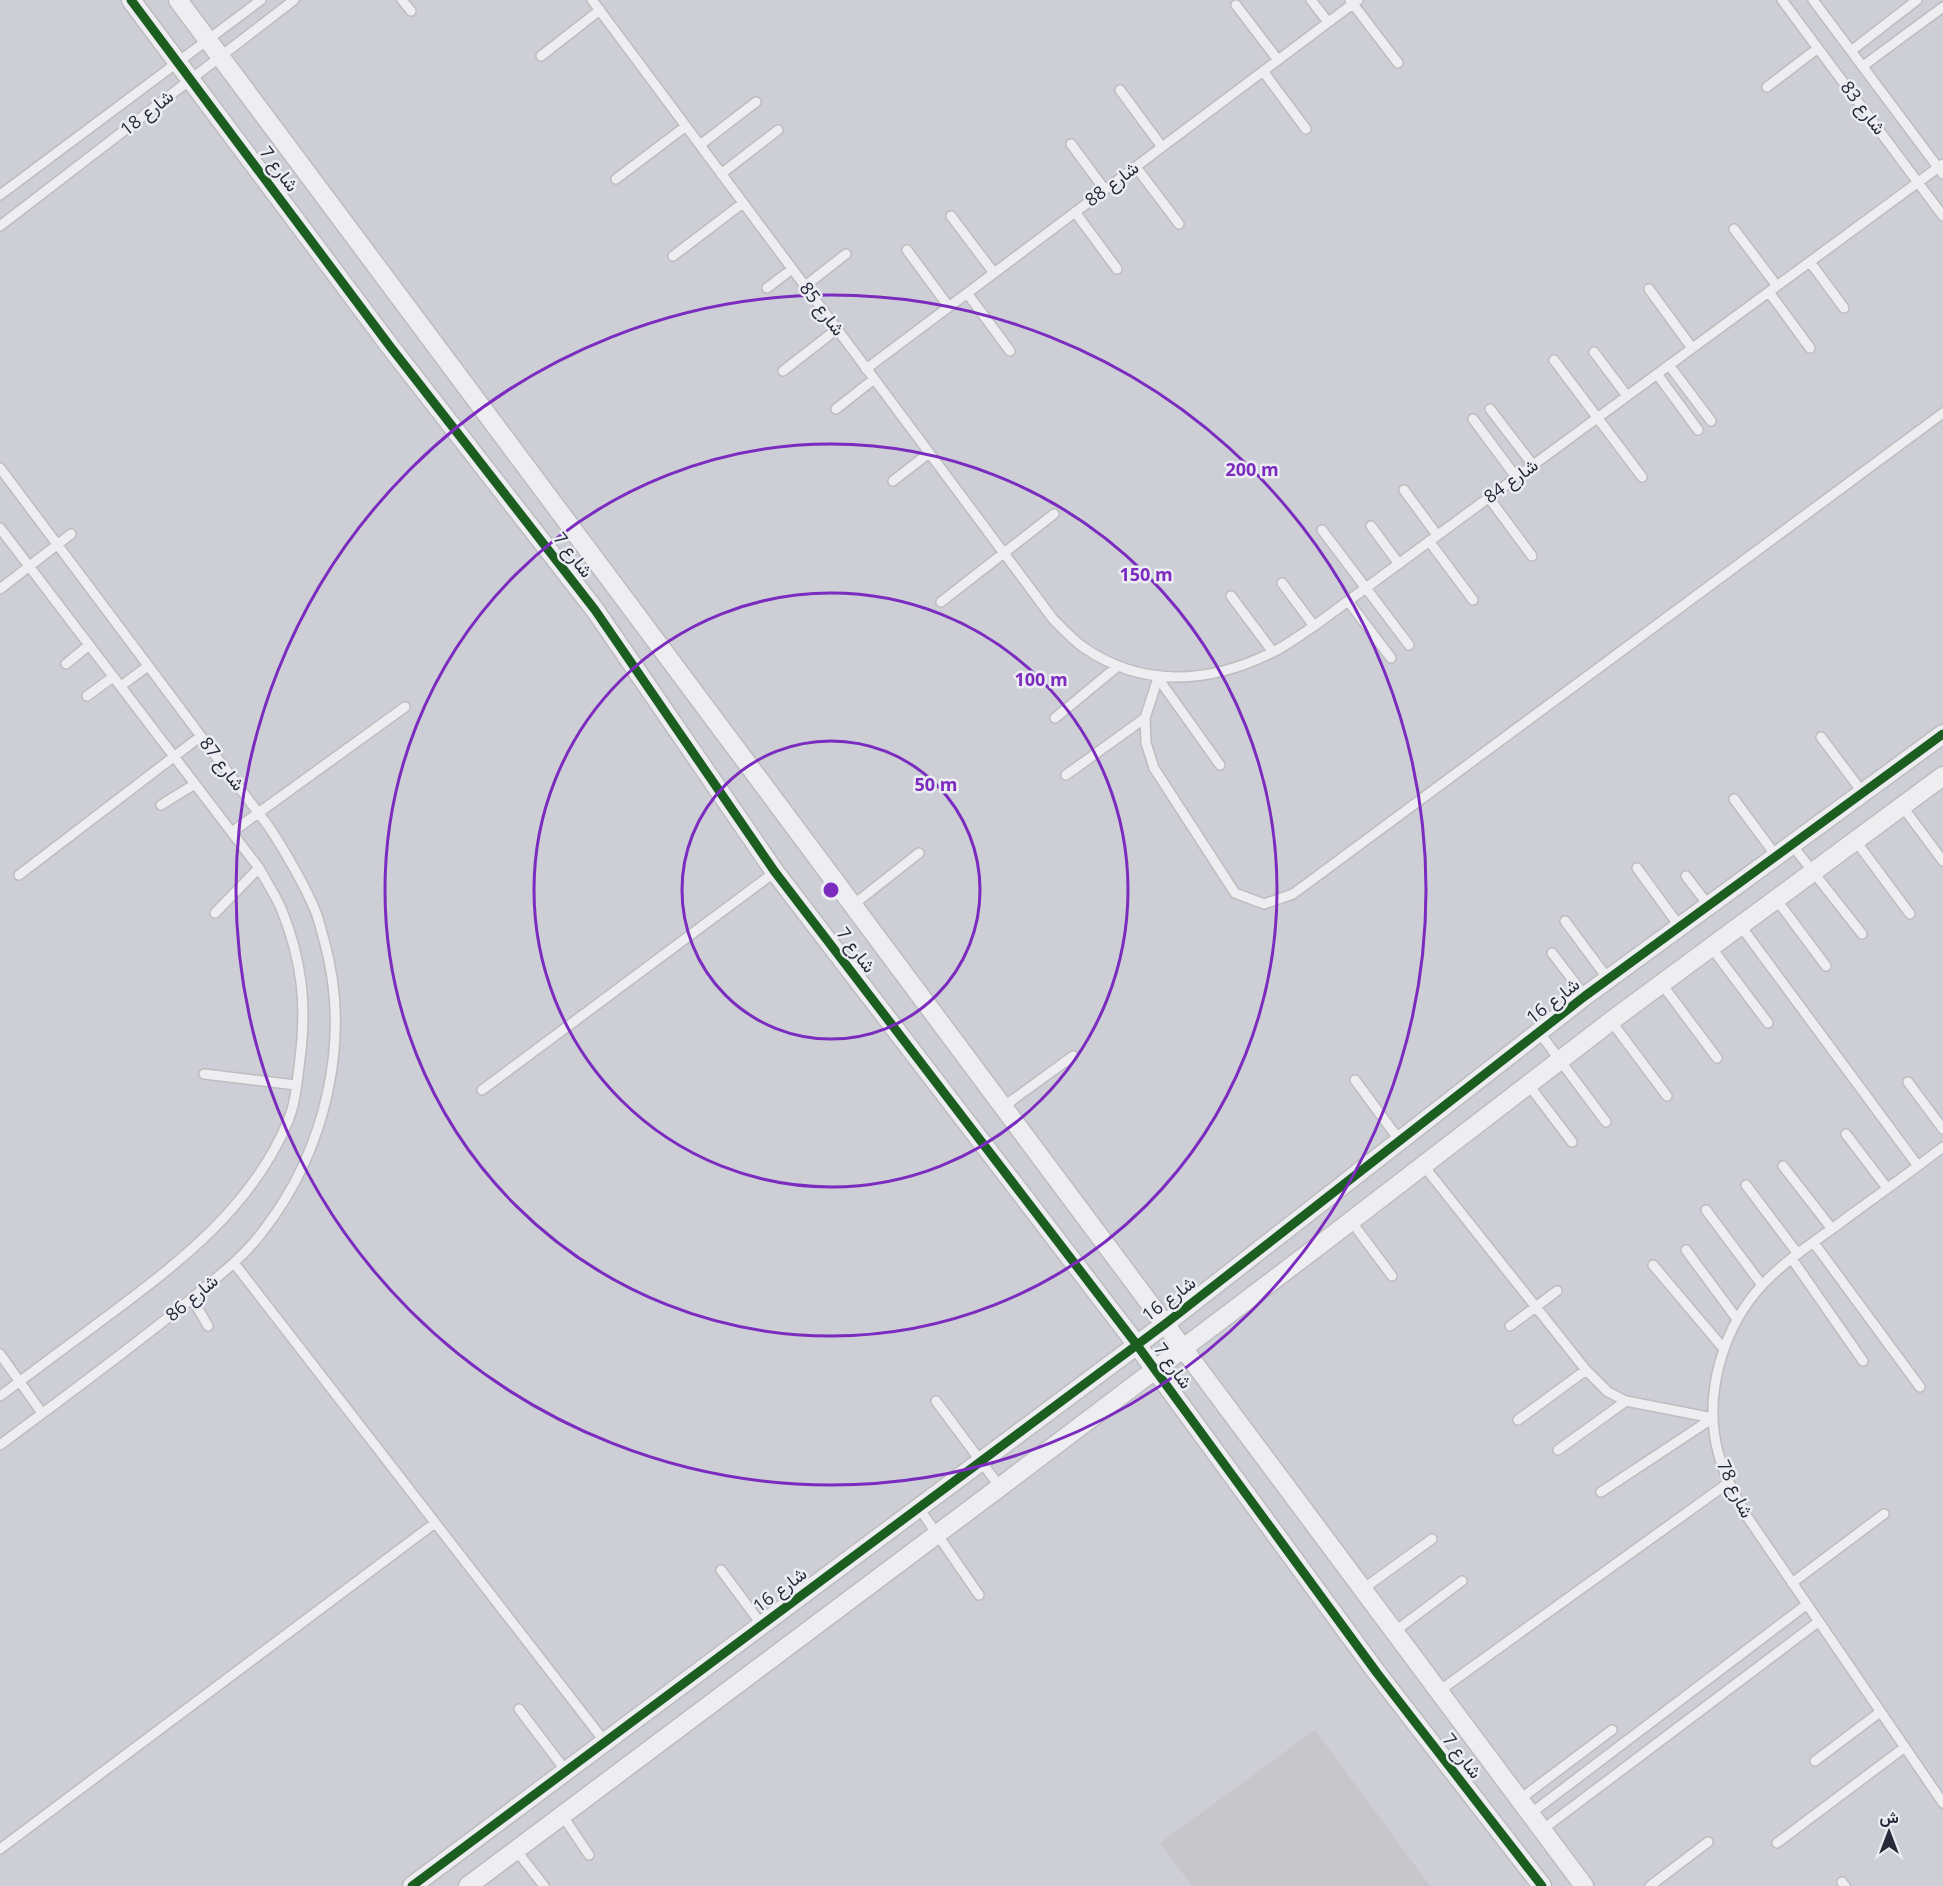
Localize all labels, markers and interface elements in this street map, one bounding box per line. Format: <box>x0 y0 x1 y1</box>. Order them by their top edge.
street label: شارع 83 <box>1835 76 1892 140</box>
street label: شارع 18 <box>115 84 179 141</box>
street label: شارع 7 <box>254 141 305 197</box>
street label: شارع 88 <box>1080 155 1144 212</box>
street label: شارع 85 <box>794 277 851 341</box>
street label: شارع 84 <box>1478 452 1543 509</box>
text: 200 m <box>1225 457 1279 481</box>
street label: شارع 7 <box>548 527 599 583</box>
text: 150 m <box>1119 562 1173 586</box>
text: 100 m <box>1014 667 1068 691</box>
street label: شارع 87 <box>194 732 251 796</box>
text: 50 m <box>915 772 957 796</box>
centre of rings <box>821 880 841 900</box>
street label: شارع 7 <box>831 922 882 978</box>
street label: شارع 16 <box>1521 972 1585 1029</box>
street label: شارع 86 <box>160 1268 223 1327</box>
street label: شارع 16 <box>1137 1270 1201 1327</box>
street label: شارع 7 <box>1148 1338 1199 1394</box>
street label: شارع 78 <box>1711 1456 1760 1522</box>
street label: شارع 16 <box>748 1561 812 1618</box>
street label: شارع 7 <box>1437 1728 1488 1784</box>
north arrow <box>1859 1802 1919 1862</box>
text: ش <box>1879 1806 1899 1828</box>

